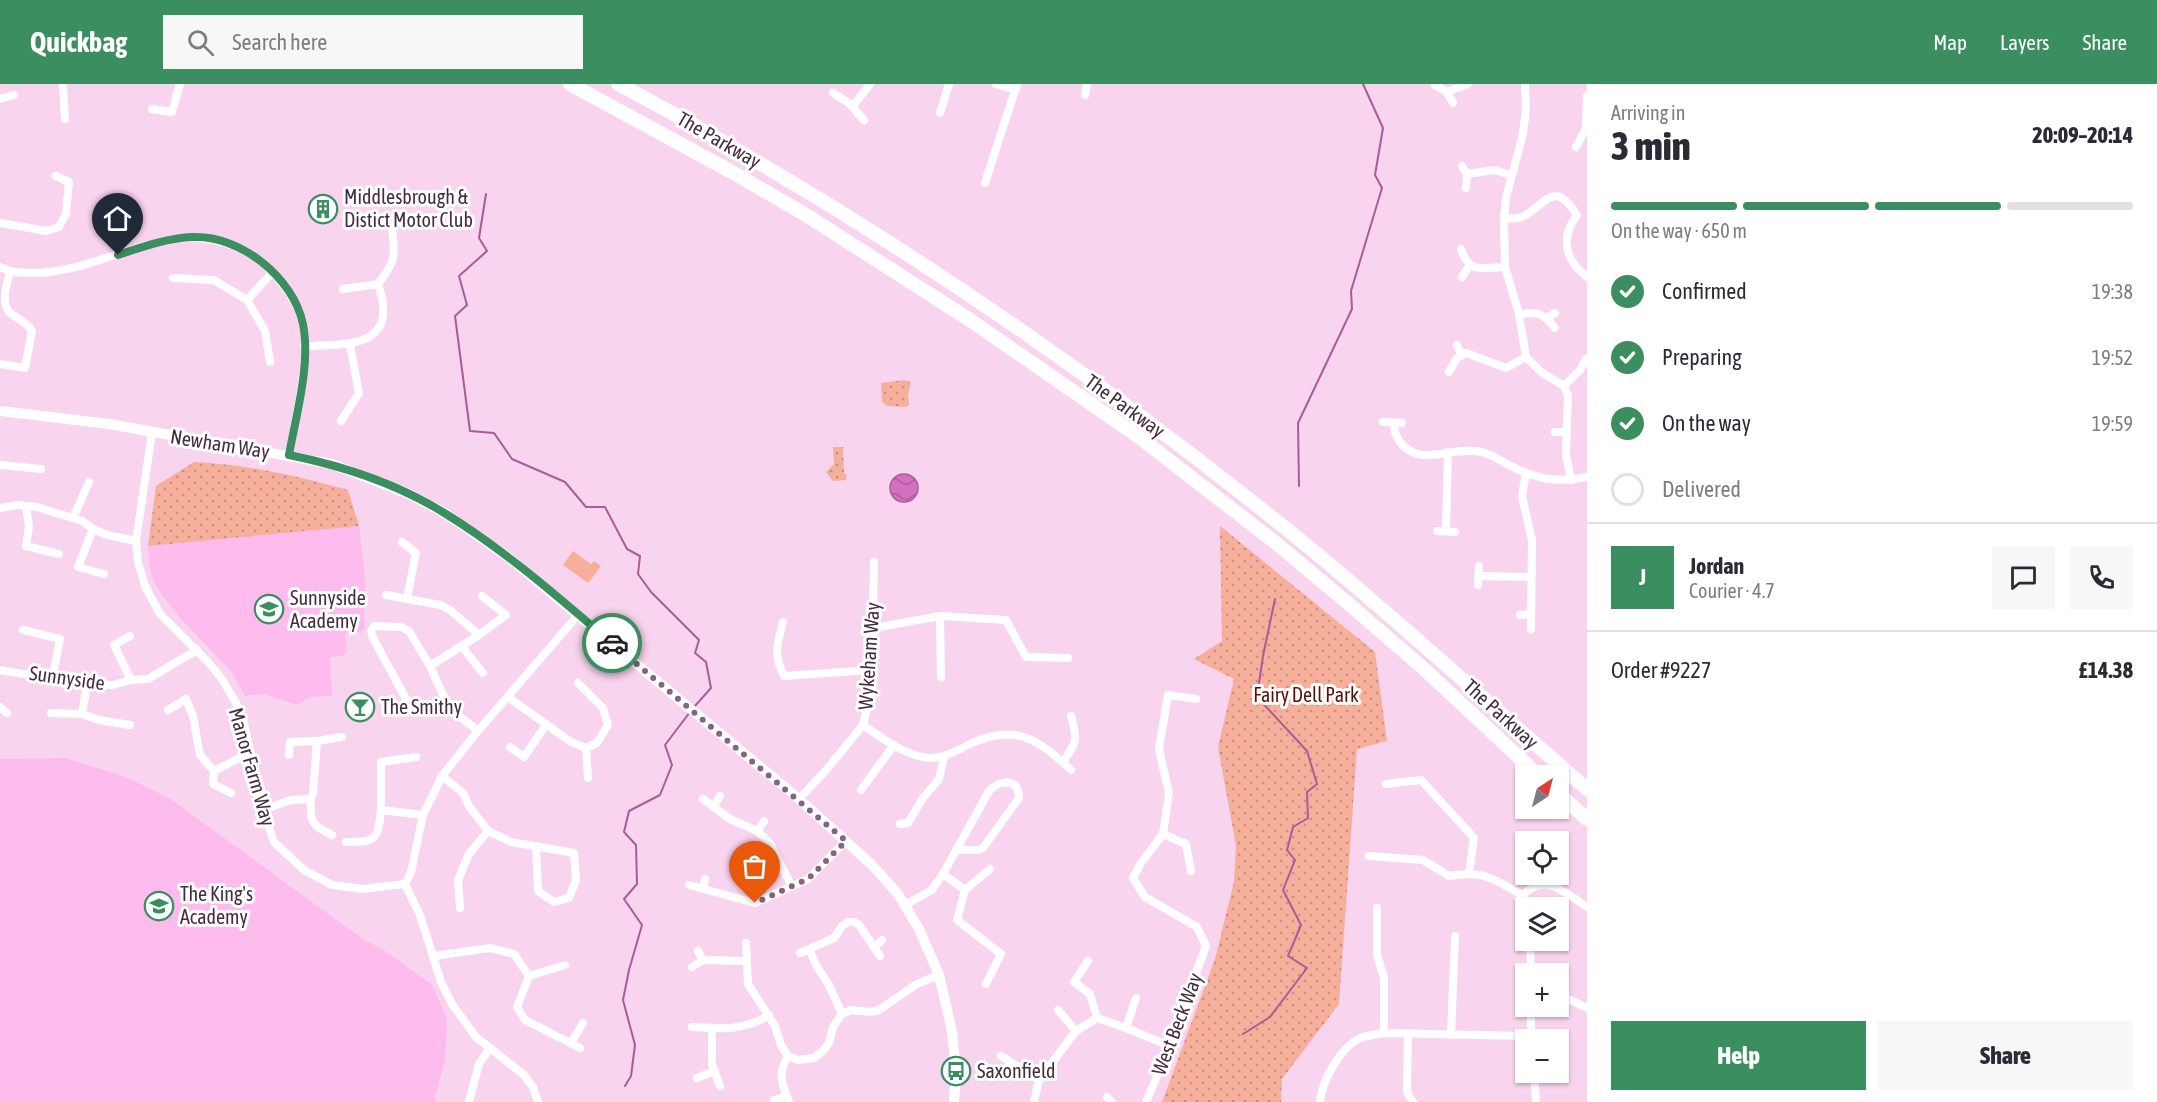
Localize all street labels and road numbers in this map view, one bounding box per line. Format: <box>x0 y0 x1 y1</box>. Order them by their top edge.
street label: The Parkway <box>673 106 765 173</box>
street label: The Parkway <box>1081 369 1170 442</box>
street label: Newham Way <box>169 424 271 463</box>
street label: Wykeham Way <box>853 601 884 711</box>
street label: Sunnyside <box>28 661 106 694</box>
street label: The Parkway <box>1459 674 1543 753</box>
street label: Manor Farm Way <box>225 705 280 829</box>
street label: West Beck Way <box>1147 970 1207 1078</box>

